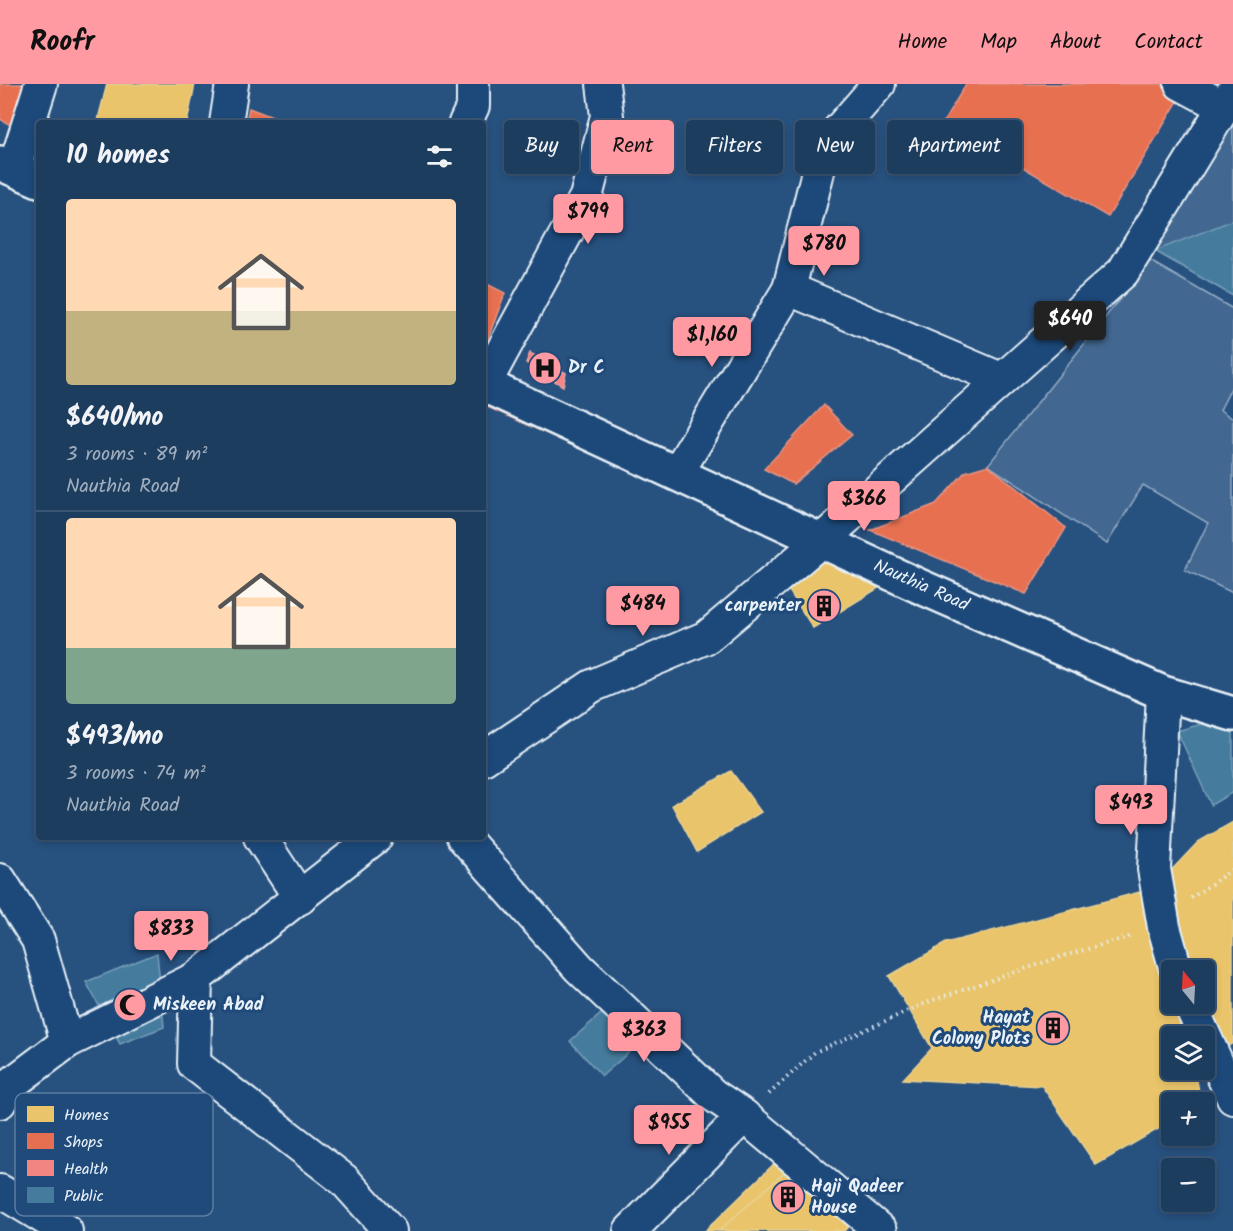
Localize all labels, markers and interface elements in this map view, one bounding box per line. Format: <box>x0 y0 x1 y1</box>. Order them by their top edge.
text: Roofr <box>30 20 95 65</box>
text: Home <box>898 26 947 59</box>
text: Map <box>980 26 1017 59</box>
text: About <box>1050 26 1101 59</box>
text: Contact <box>1134 26 1203 59</box>
chip: Buy <box>504 120 579 174</box>
chip: Rent <box>591 120 674 174</box>
chip: Filters <box>686 120 783 174</box>
chip: New <box>795 120 875 174</box>
chip: Apartment <box>887 120 1022 174</box>
text: 10 homes <box>66 135 170 177</box>
icon: filters <box>423 140 456 173</box>
pin: $799 <box>552 194 624 245</box>
text: $799 <box>567 197 609 229</box>
pin: $780 <box>788 226 860 277</box>
text: $780 <box>802 229 846 261</box>
icon: home <box>207 238 315 346</box>
pin: $640 <box>1034 301 1106 352</box>
text: $640 <box>1048 304 1092 336</box>
pin: $1,160 <box>663 317 761 368</box>
text: $1,160 <box>687 320 737 352</box>
hospital icon: Dr C <box>527 350 563 386</box>
place label: Dr C <box>568 354 605 383</box>
text: $640/mo <box>66 397 163 439</box>
text: 3 rooms · 89 m² <box>66 439 207 471</box>
text: Nauthia Road <box>66 471 179 503</box>
pin: $366 <box>828 481 900 532</box>
text: $366 <box>842 484 886 516</box>
street label: Nauthia Road <box>869 552 974 620</box>
icon: home <box>207 557 315 665</box>
pin: $484 <box>607 586 679 637</box>
building icon: carpenter <box>806 588 842 624</box>
text: $484 <box>620 589 666 621</box>
place label: carpenter <box>725 592 802 621</box>
text: $493/mo <box>66 716 163 758</box>
text: 3 rooms · 74 m² <box>66 758 206 790</box>
pin: $493 <box>1095 785 1167 836</box>
text: $493 <box>1109 788 1153 820</box>
text: Nauthia Road <box>66 790 179 822</box>
pin: $833 <box>135 911 207 962</box>
text: $833 <box>148 914 194 946</box>
north arrow <box>1161 960 1215 1014</box>
map controls <box>1161 960 1215 1212</box>
mosque icon: Miskeen Abad <box>112 987 148 1023</box>
place label: Miskeen Abad <box>153 991 264 1020</box>
place label: Hayat Colony Plots <box>932 1004 1031 1054</box>
building icon: Hayat Colony Plots <box>1035 1010 1071 1046</box>
pin: $363 <box>608 1012 680 1063</box>
text: $363 <box>622 1015 666 1047</box>
button: layers <box>1161 1026 1215 1080</box>
button: + <box>1161 1092 1215 1146</box>
legend <box>15 1093 213 1216</box>
text: Homes <box>64 1103 109 1128</box>
pin: $955 <box>633 1105 705 1156</box>
text: $955 <box>648 1108 690 1140</box>
text: Shops <box>64 1130 103 1155</box>
text: Health <box>64 1157 108 1182</box>
button: − <box>1161 1158 1215 1212</box>
place label: Haji Qadeer House <box>811 1173 904 1223</box>
building icon: Haji Qadeer House <box>770 1179 806 1215</box>
text: Public <box>64 1184 104 1209</box>

